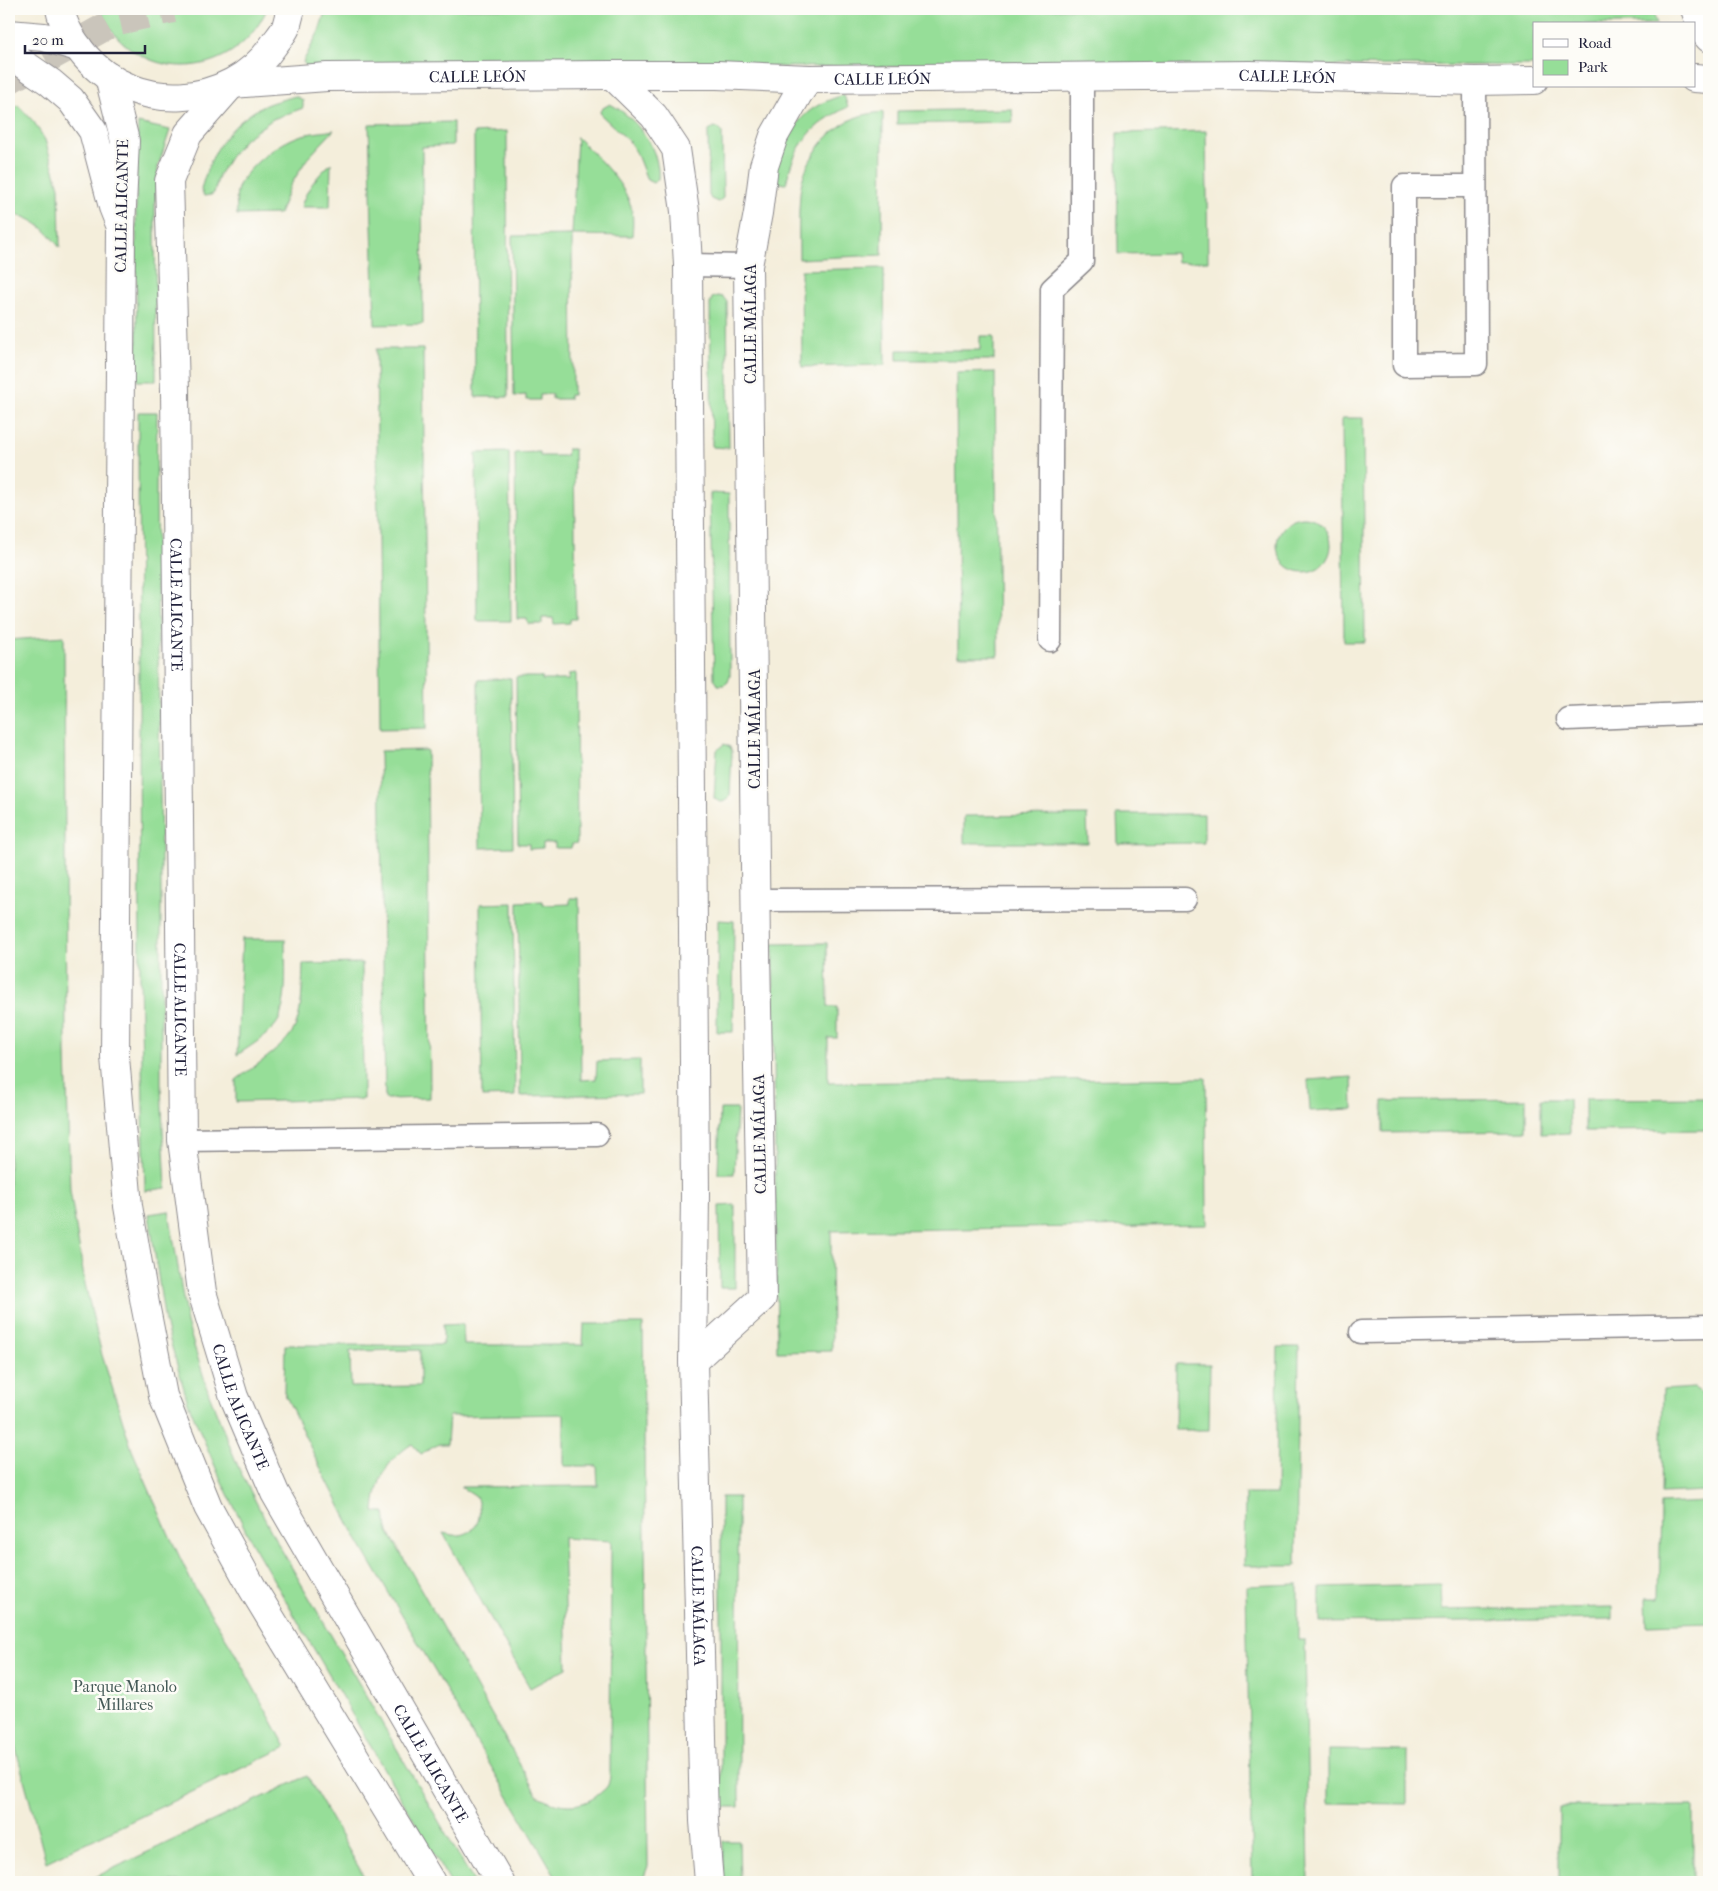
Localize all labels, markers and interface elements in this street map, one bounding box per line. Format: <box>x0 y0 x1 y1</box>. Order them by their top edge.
scale bar <box>25 22 145 54</box>
legend <box>1533 22 1696 88</box>
text: 20 m <box>32 31 64 49</box>
text: Road <box>1578 34 1612 52</box>
text: Park <box>1578 58 1608 76</box>
street label: CALLE LEÓN <box>429 66 527 86</box>
street label: CALLE LEÓN <box>1239 66 1337 87</box>
street label: CALLE LEÓN <box>834 68 932 89</box>
street label: CALLE ALICANTE <box>111 139 132 273</box>
street label: CALLE MÁLAGA <box>740 263 760 384</box>
street label: CALLE ALICANTE <box>166 538 187 672</box>
street label: CALLE MÁLAGA <box>744 668 764 789</box>
street label: CALLE ALICANTE <box>170 943 190 1077</box>
street label: CALLE MÁLAGA <box>748 1073 770 1194</box>
street label: CALLE ALICANTE <box>208 1342 273 1473</box>
street label: CALLE MÁLAGA <box>687 1545 709 1667</box>
park label: Parque Manolo Millares <box>73 1677 177 1714</box>
street label: CALLE ALICANTE <box>389 1701 473 1826</box>

